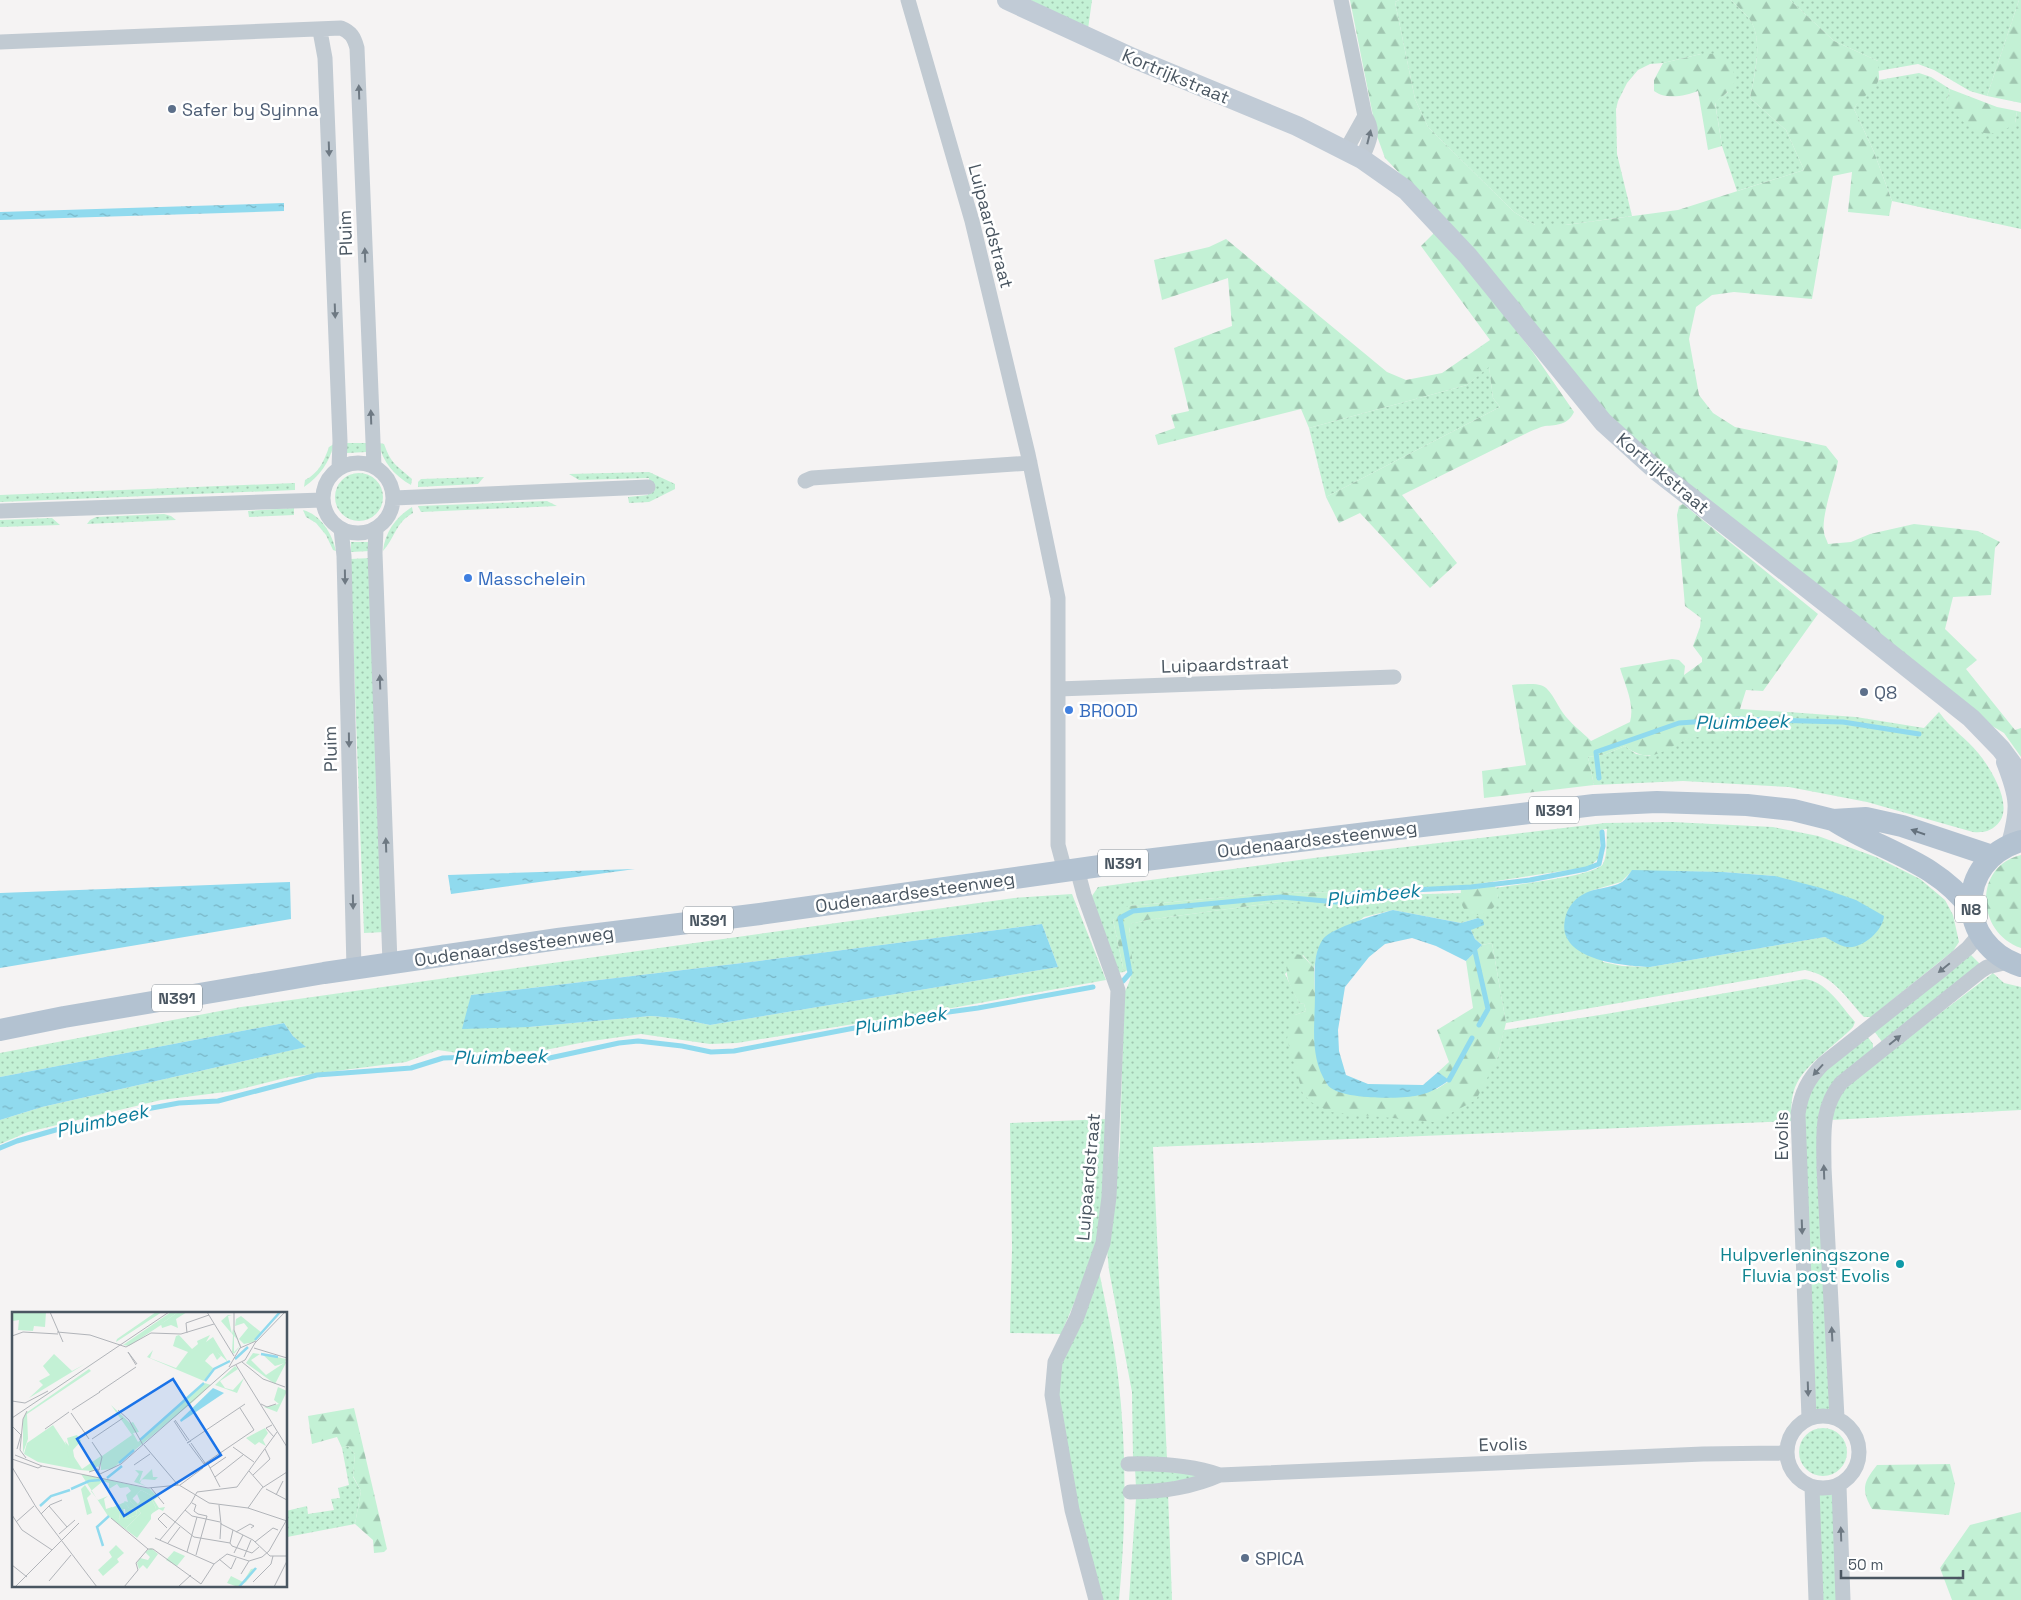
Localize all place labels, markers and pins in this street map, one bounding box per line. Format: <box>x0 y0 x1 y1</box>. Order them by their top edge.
place label: Safer by Syinna <box>182 98 319 121</box>
marker: Safer by Syinna <box>166 103 178 115</box>
place label: Masschelein <box>478 567 586 590</box>
marker: Masschelein <box>462 572 474 584</box>
place label: Q8 <box>1874 681 1897 704</box>
marker: Q8 <box>1858 686 1870 698</box>
place label: BROOD <box>1079 699 1138 722</box>
marker: BROOD <box>1063 704 1075 716</box>
place label: Hulpverleningszone Fluvia post Evolis <box>1720 1243 1890 1287</box>
marker: Hulpverleningszone Fluvia post Evolis <box>1894 1258 1906 1270</box>
place label: SPICA <box>1255 1547 1304 1570</box>
marker: SPICA <box>1239 1552 1251 1564</box>

